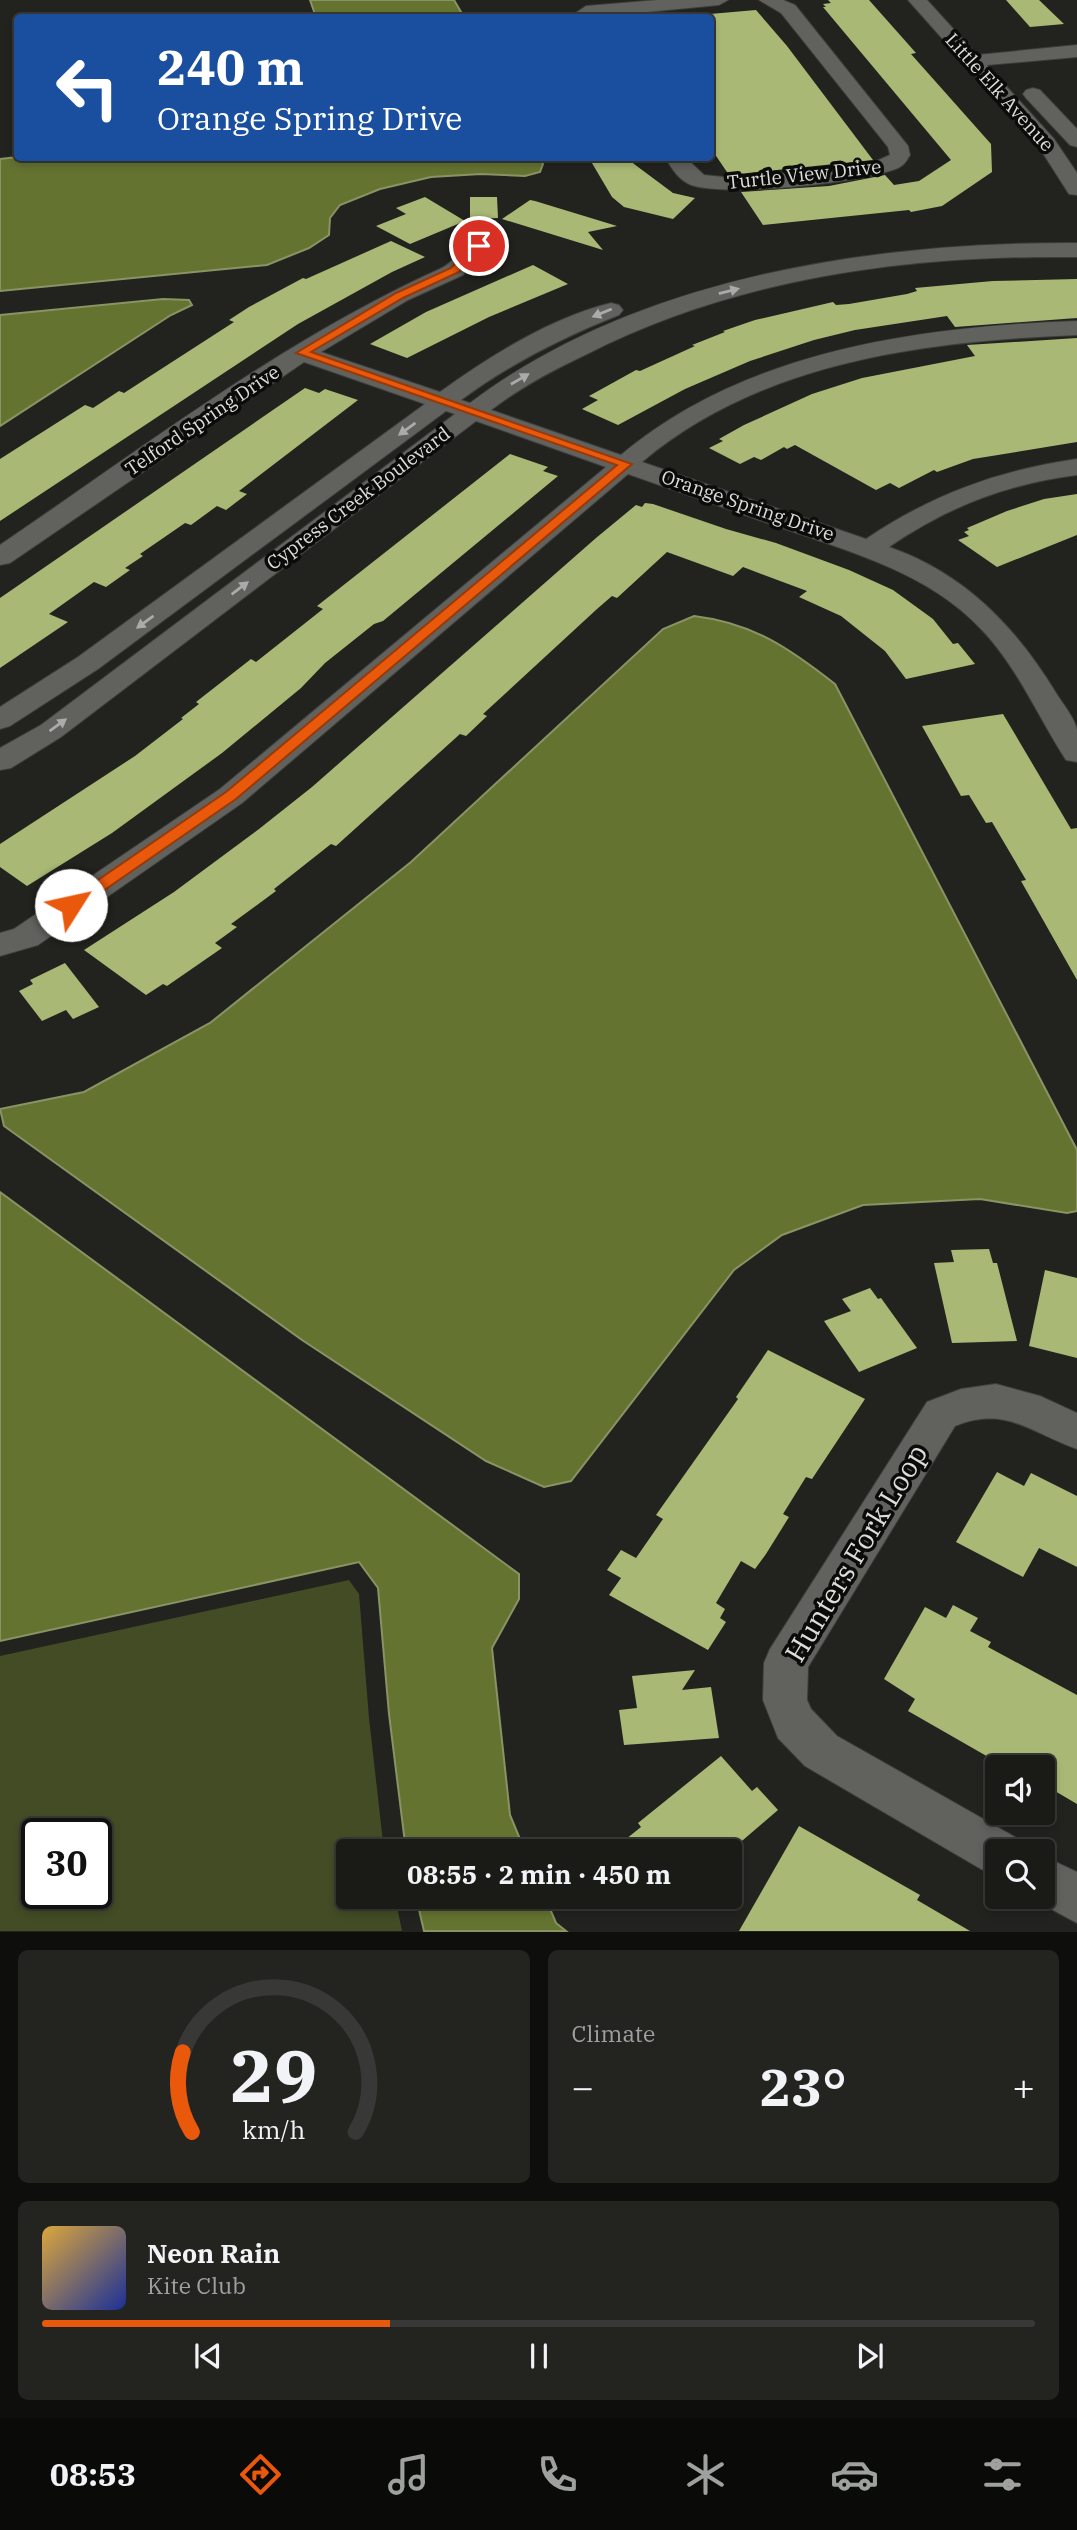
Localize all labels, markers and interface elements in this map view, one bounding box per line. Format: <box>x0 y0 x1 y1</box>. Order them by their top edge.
street label: Little Elk Avenue <box>941 28 1059 156</box>
text: 240 m <box>157 35 304 98</box>
icon: left <box>42 42 133 133</box>
text: Orange Spring Drive <box>157 97 462 139</box>
street label: Turtle View Drive <box>726 154 882 194</box>
pin <box>449 216 509 276</box>
icon: arrive <box>460 227 498 265</box>
one-way arrow <box>718 285 740 296</box>
one-way arrow <box>591 308 612 319</box>
street label: Telford Spring Drive <box>120 359 284 481</box>
one-way arrow <box>511 373 530 385</box>
street label: Cypress Creek Boulevard <box>262 421 454 575</box>
one-way arrow <box>398 422 416 436</box>
street label: Orange Spring Drive <box>658 464 838 546</box>
one-way arrow <box>231 582 249 596</box>
one-way arrow <box>136 614 154 628</box>
one-way arrow <box>49 718 67 732</box>
position arrow <box>34 868 108 942</box>
street label: Hunters Fork Loop <box>776 1437 935 1668</box>
map controls <box>985 1755 1055 1909</box>
button: sound <box>985 1755 1055 1825</box>
speed limit sign: 30 <box>21 1818 112 1909</box>
button: search <box>985 1839 1055 1909</box>
text: 08:55 · 2 min · 450 m <box>407 1857 671 1891</box>
text: Climate <box>572 2018 655 2048</box>
text: 29 <box>230 2028 317 2123</box>
text: 23° <box>760 2053 847 2120</box>
text: − <box>572 2062 594 2111</box>
text: + <box>1012 2062 1035 2111</box>
text: km/h <box>242 2113 305 2146</box>
text: Neon Rain <box>147 2236 280 2270</box>
text: Kite Club <box>147 2270 246 2300</box>
icon: previous <box>189 2337 227 2375</box>
icon: pause <box>520 2337 558 2375</box>
icon: next <box>851 2337 889 2375</box>
icon: directions <box>236 2450 285 2499</box>
icon: music <box>384 2450 433 2499</box>
icon: phone <box>533 2450 582 2499</box>
icon: climate <box>681 2450 730 2499</box>
icon: car <box>830 2450 879 2499</box>
icon: filters <box>978 2450 1027 2499</box>
text: 08:53 <box>50 2453 136 2495</box>

